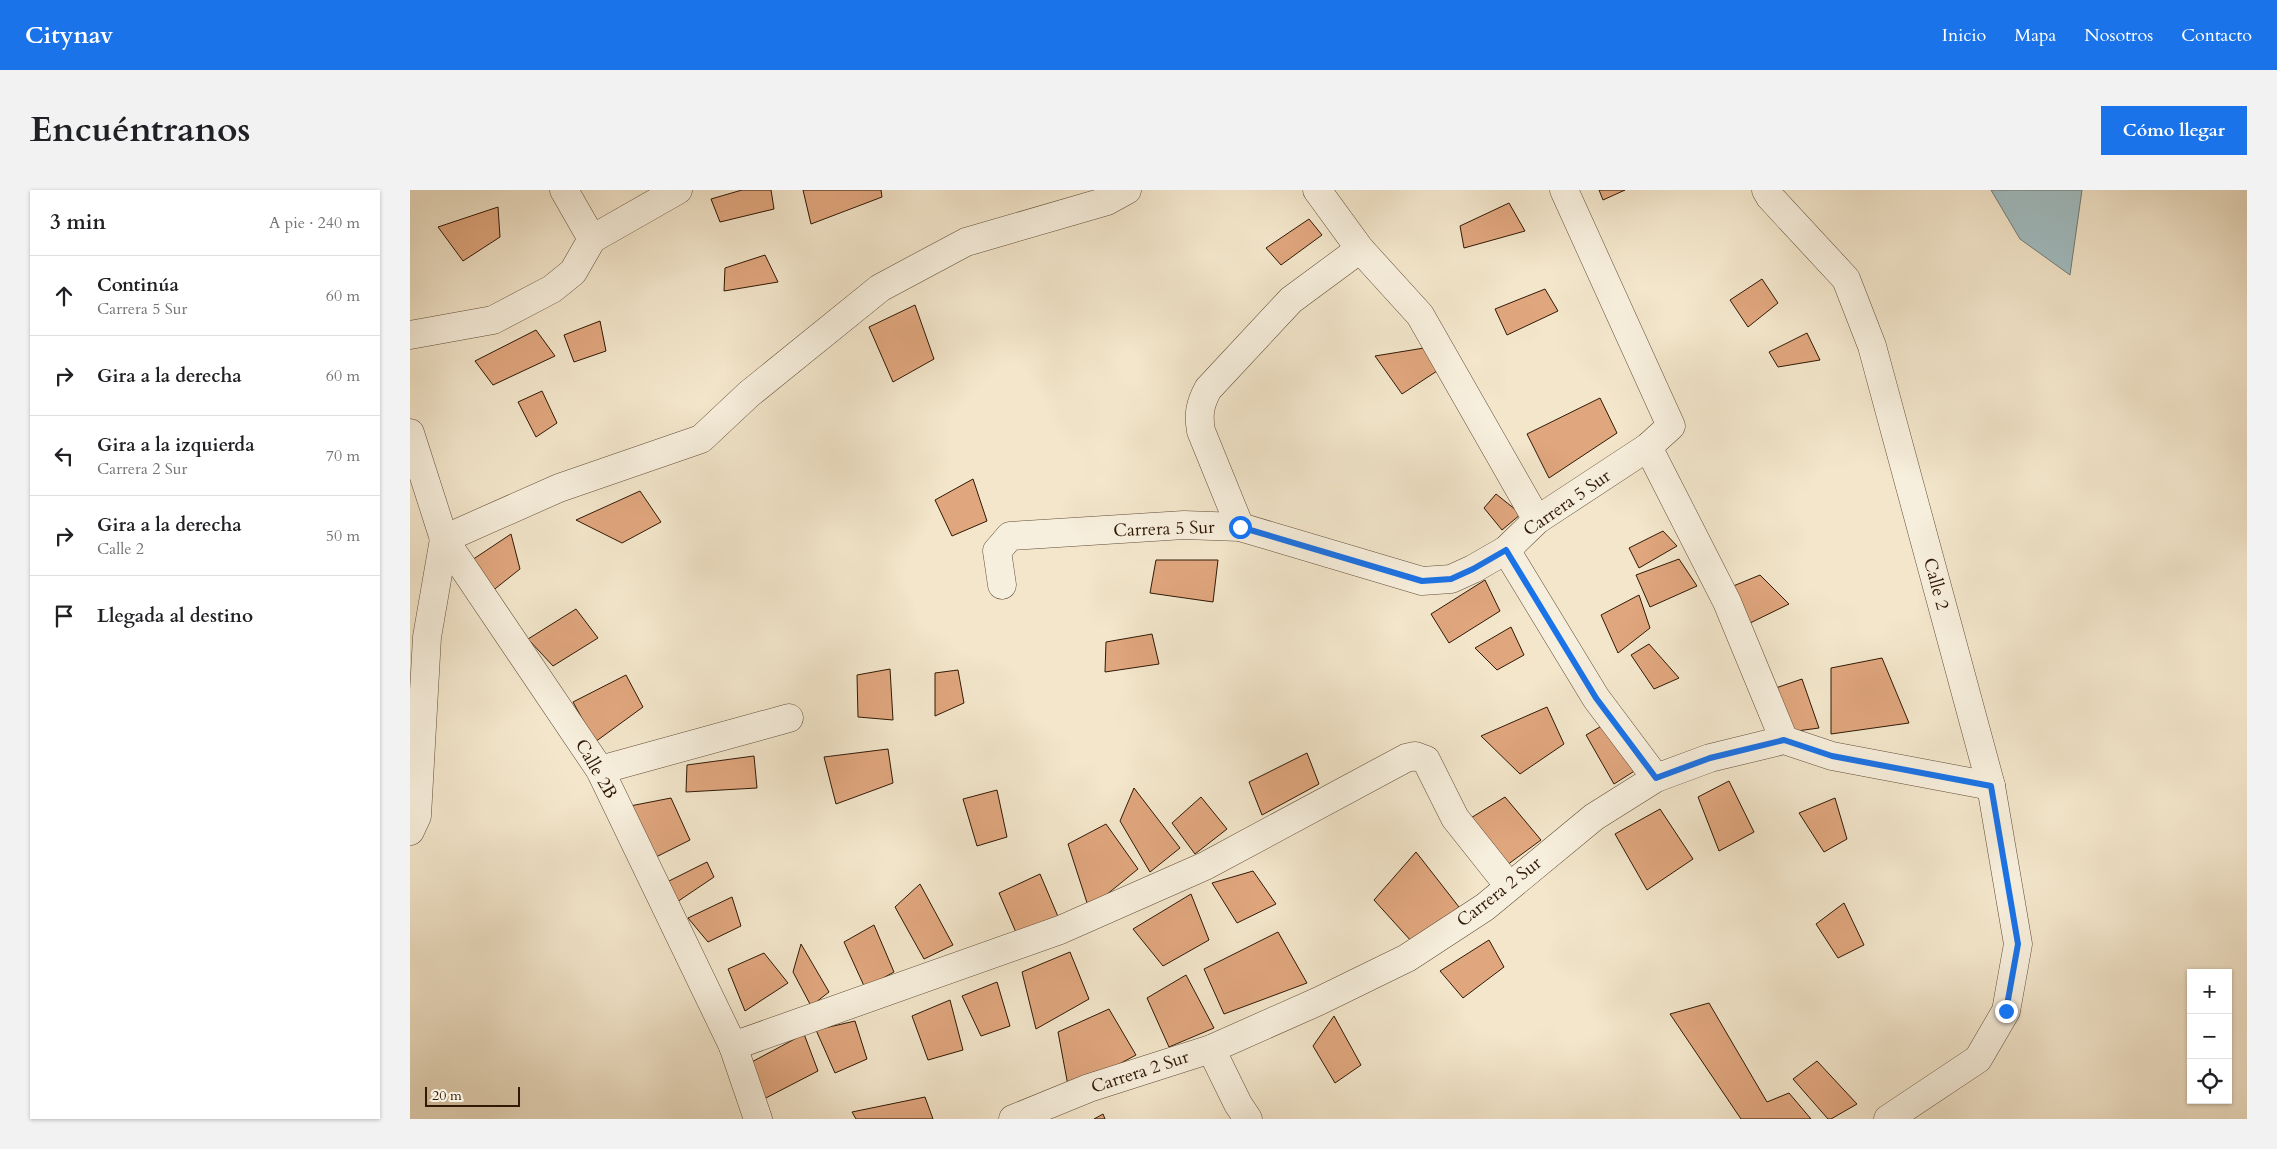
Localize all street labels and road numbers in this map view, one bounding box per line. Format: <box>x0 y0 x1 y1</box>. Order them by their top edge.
street label: Carrera 5 Sur <box>1518 463 1616 542</box>
street label: Carrera 5 Sur <box>1113 515 1216 543</box>
street label: Calle 2 <box>1917 555 1955 613</box>
street label: Calle 2B <box>569 735 623 803</box>
street label: Carrera 2 Sur <box>1451 851 1547 933</box>
street label: Carrera 2 Sur <box>1088 1044 1193 1100</box>

